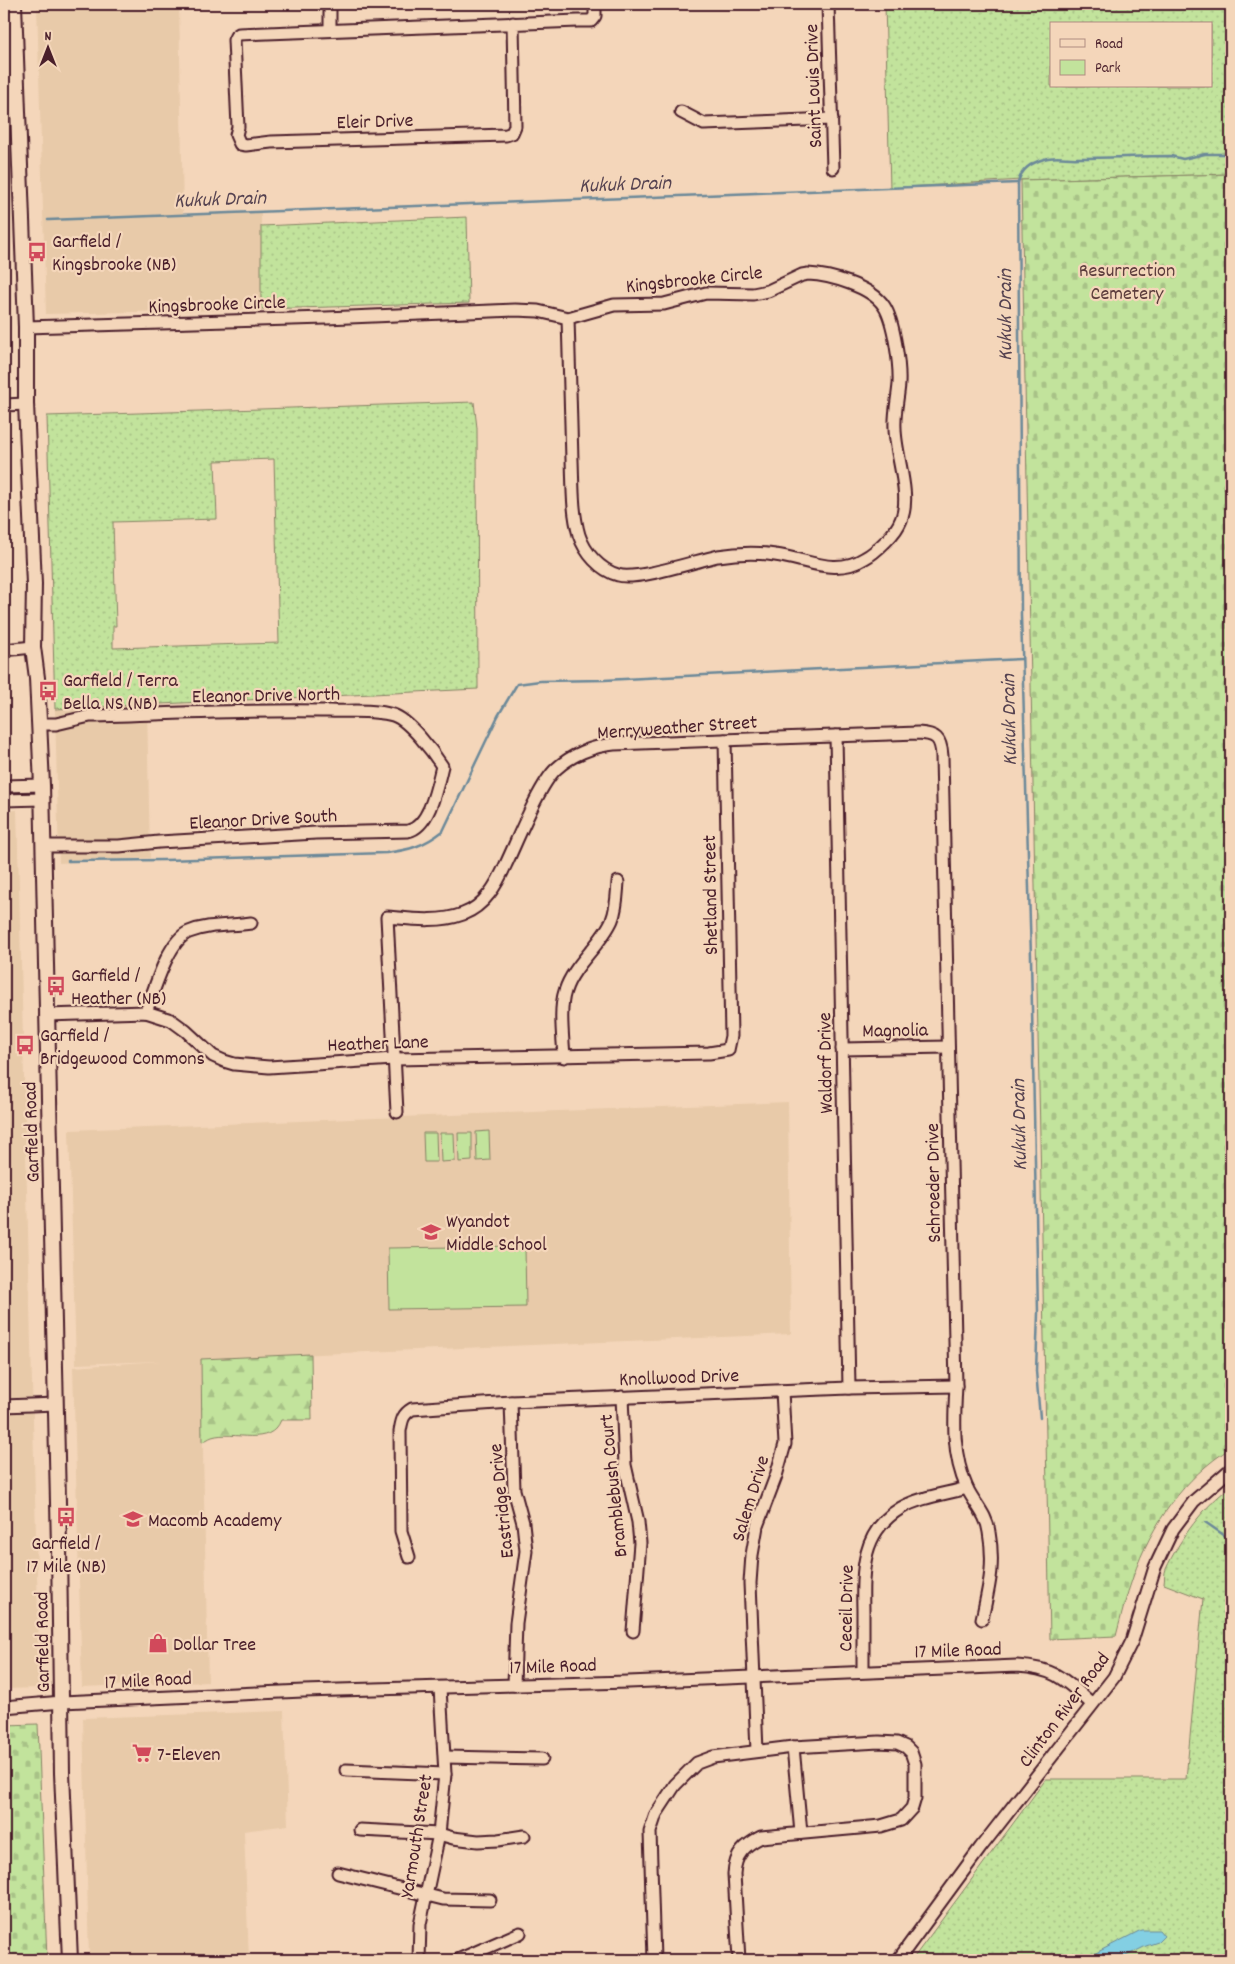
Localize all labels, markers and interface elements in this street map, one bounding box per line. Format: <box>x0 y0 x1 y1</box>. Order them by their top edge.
north arrow <box>22 22 72 72</box>
legend <box>1050 22 1212 88</box>
street label: Saint Louis Drive <box>799 23 831 148</box>
text: N <box>45 27 52 47</box>
text: Road <box>1095 34 1123 56</box>
text: Park <box>1095 58 1121 80</box>
street label: Eleir Drive <box>336 108 414 138</box>
water label: Kukuk Drain <box>579 169 673 203</box>
water label: Kukuk Drain <box>174 184 268 218</box>
place label: Garfield / Kingsbrooke (NB) <box>52 229 176 280</box>
bus stop icon: Garfield / Kingsbrooke (NB) <box>26 241 48 263</box>
park label: Resurrection Cemetery <box>1079 258 1175 309</box>
street label: Kingsbrooke Circle <box>625 260 764 302</box>
water label: Kukuk Drain <box>992 268 1022 361</box>
street label: Kingsbrooke Circle <box>148 290 286 322</box>
place label: Garfield / Terra Bella NS (NB) <box>63 668 179 719</box>
water label: Kukuk Drain <box>995 672 1027 766</box>
bus stop icon: Garfield / Terra Bella NS (NB) <box>37 680 59 702</box>
street label: Eleanor Drive North <box>192 682 340 712</box>
street label: Merryweather Street <box>596 709 758 749</box>
street label: Eleanor Drive South <box>188 803 338 839</box>
street label: Shetland Street <box>697 835 727 955</box>
place label: Garfield / Heather (NB) <box>71 963 166 1014</box>
bus stop icon: Garfield / Heather (NB) <box>45 975 67 997</box>
street label: Waldorf Drive <box>812 1012 842 1114</box>
street label: Magnolia <box>862 1017 929 1047</box>
place label: Garfield / Bridgewood Commons <box>40 1023 205 1074</box>
street label: Heather Lane <box>327 1029 429 1061</box>
bus stop icon: Garfield / Bridgewood Commons <box>14 1034 36 1056</box>
water label: Kukuk Drain <box>1005 1077 1037 1171</box>
street label: Garfield Road <box>17 1081 49 1183</box>
street label: Schroeder Drive <box>920 1123 950 1243</box>
place label: Wyandot Middle School <box>446 1209 547 1260</box>
school or university icon: Wyandot Middle School <box>420 1221 442 1243</box>
street label: Knollwood Drive <box>619 1363 740 1395</box>
street label: Bramblebush Court <box>594 1413 636 1559</box>
street label: Eastridge Drive <box>483 1442 523 1560</box>
street label: Salem Drive <box>726 1452 778 1545</box>
bus stop icon: Garfield / 17 Mile (NB) <box>55 1506 77 1528</box>
school or university icon: Macomb Academy <box>122 1508 144 1530</box>
place label: Macomb Academy <box>148 1508 282 1536</box>
place label: Garfield / 17 Mile (NB) <box>26 1531 106 1582</box>
street label: Ceceil Drive <box>833 1564 863 1652</box>
street label: Garfield Road <box>29 1591 59 1693</box>
shop icon: Dollar Tree <box>147 1632 169 1654</box>
place label: Dollar Tree <box>173 1632 256 1660</box>
street label: 17 Mile Road <box>914 1636 1002 1668</box>
street label: Clinton River Road <box>1013 1647 1118 1774</box>
street label: 17 Mile Road <box>509 1652 597 1684</box>
street label: 17 Mile Road <box>104 1666 193 1698</box>
supermarket icon: 7-Eleven <box>131 1742 153 1764</box>
place label: 7-Eleven <box>157 1742 221 1770</box>
street label: Yarmouth Street <box>394 1772 442 1900</box>

